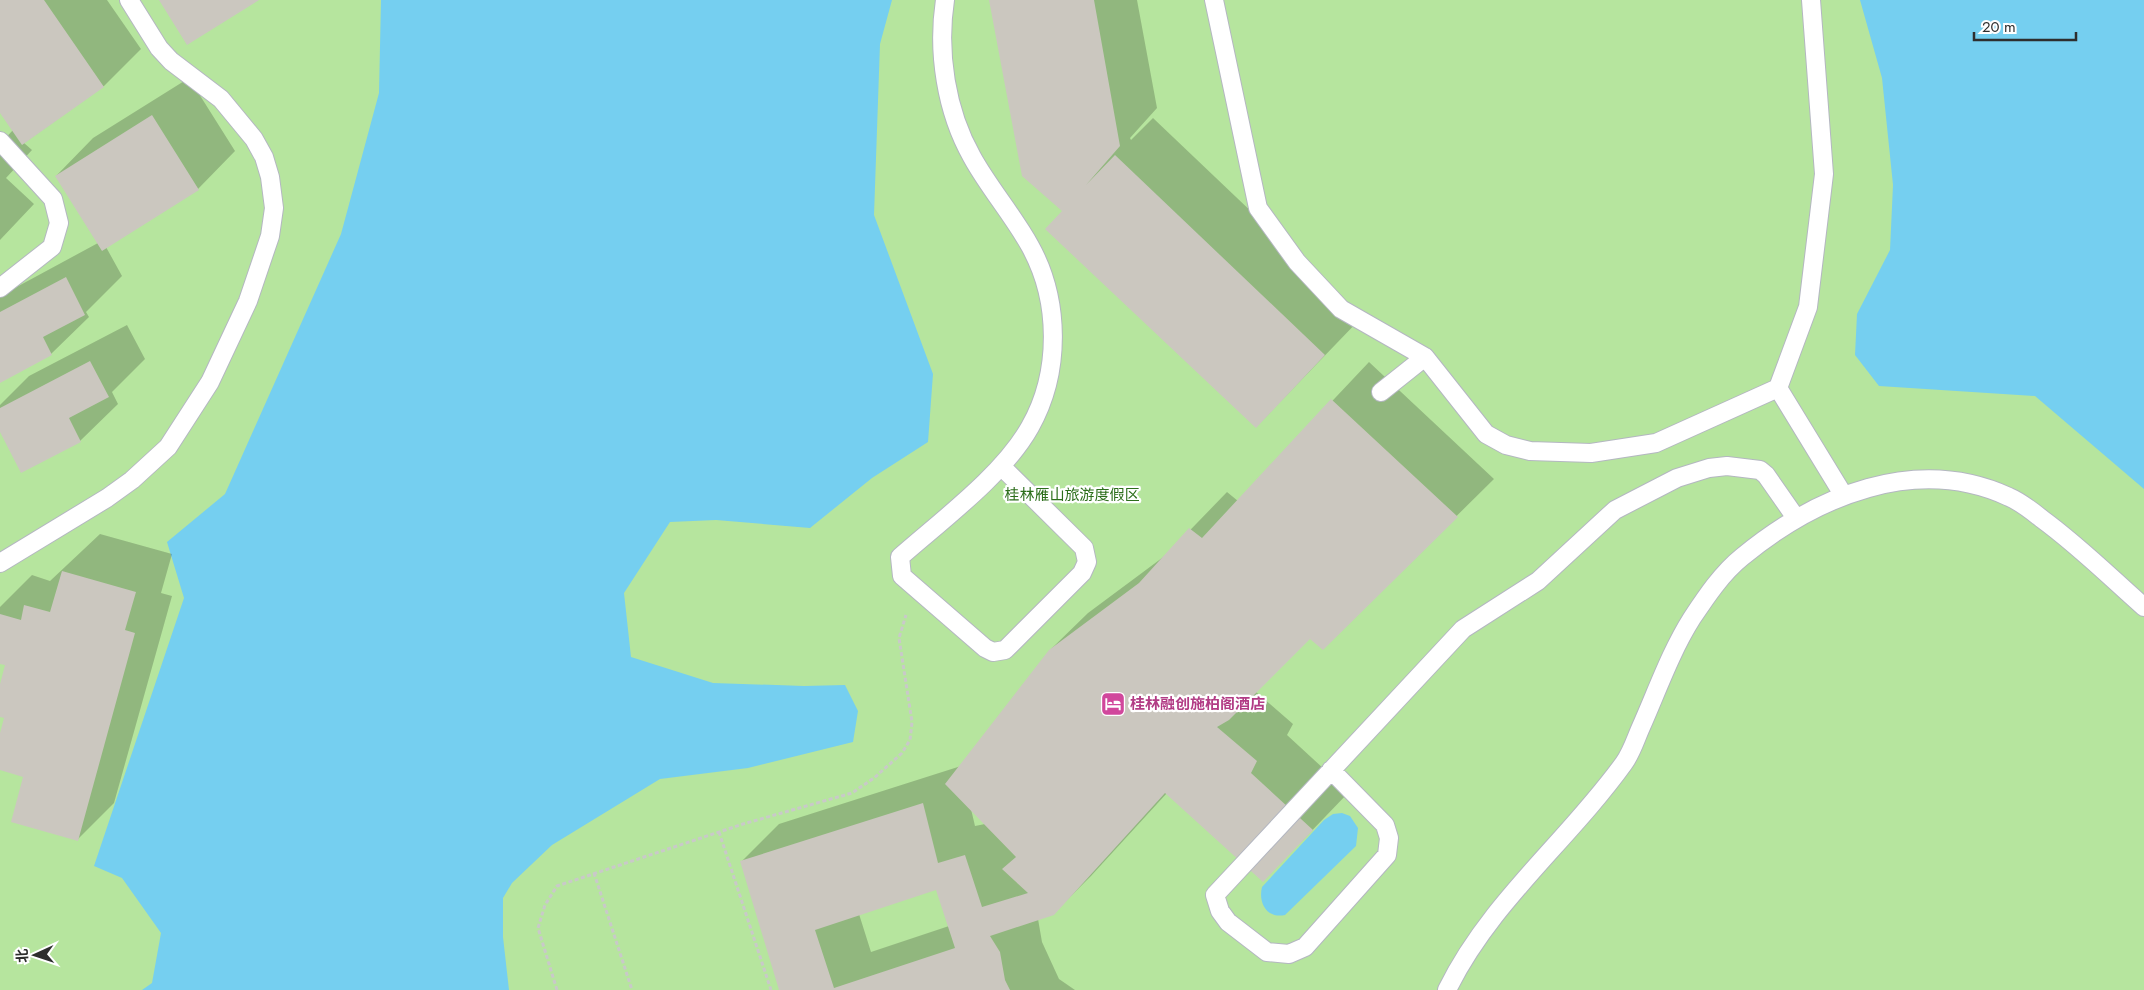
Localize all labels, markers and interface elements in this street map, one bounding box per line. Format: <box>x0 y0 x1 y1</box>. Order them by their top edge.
scale bar <box>1974 10 2076 42</box>
text: 20 m <box>1982 16 2016 38</box>
park label: 桂林雁山旅游度假区 <box>1004 484 1140 506</box>
hotel icon: 桂林融创施柏阁酒店 <box>1100 691 1126 717</box>
place label: 桂林融创施柏阁酒店 <box>1130 693 1265 715</box>
north arrow <box>10 930 60 980</box>
text: 北 <box>12 948 32 963</box>

